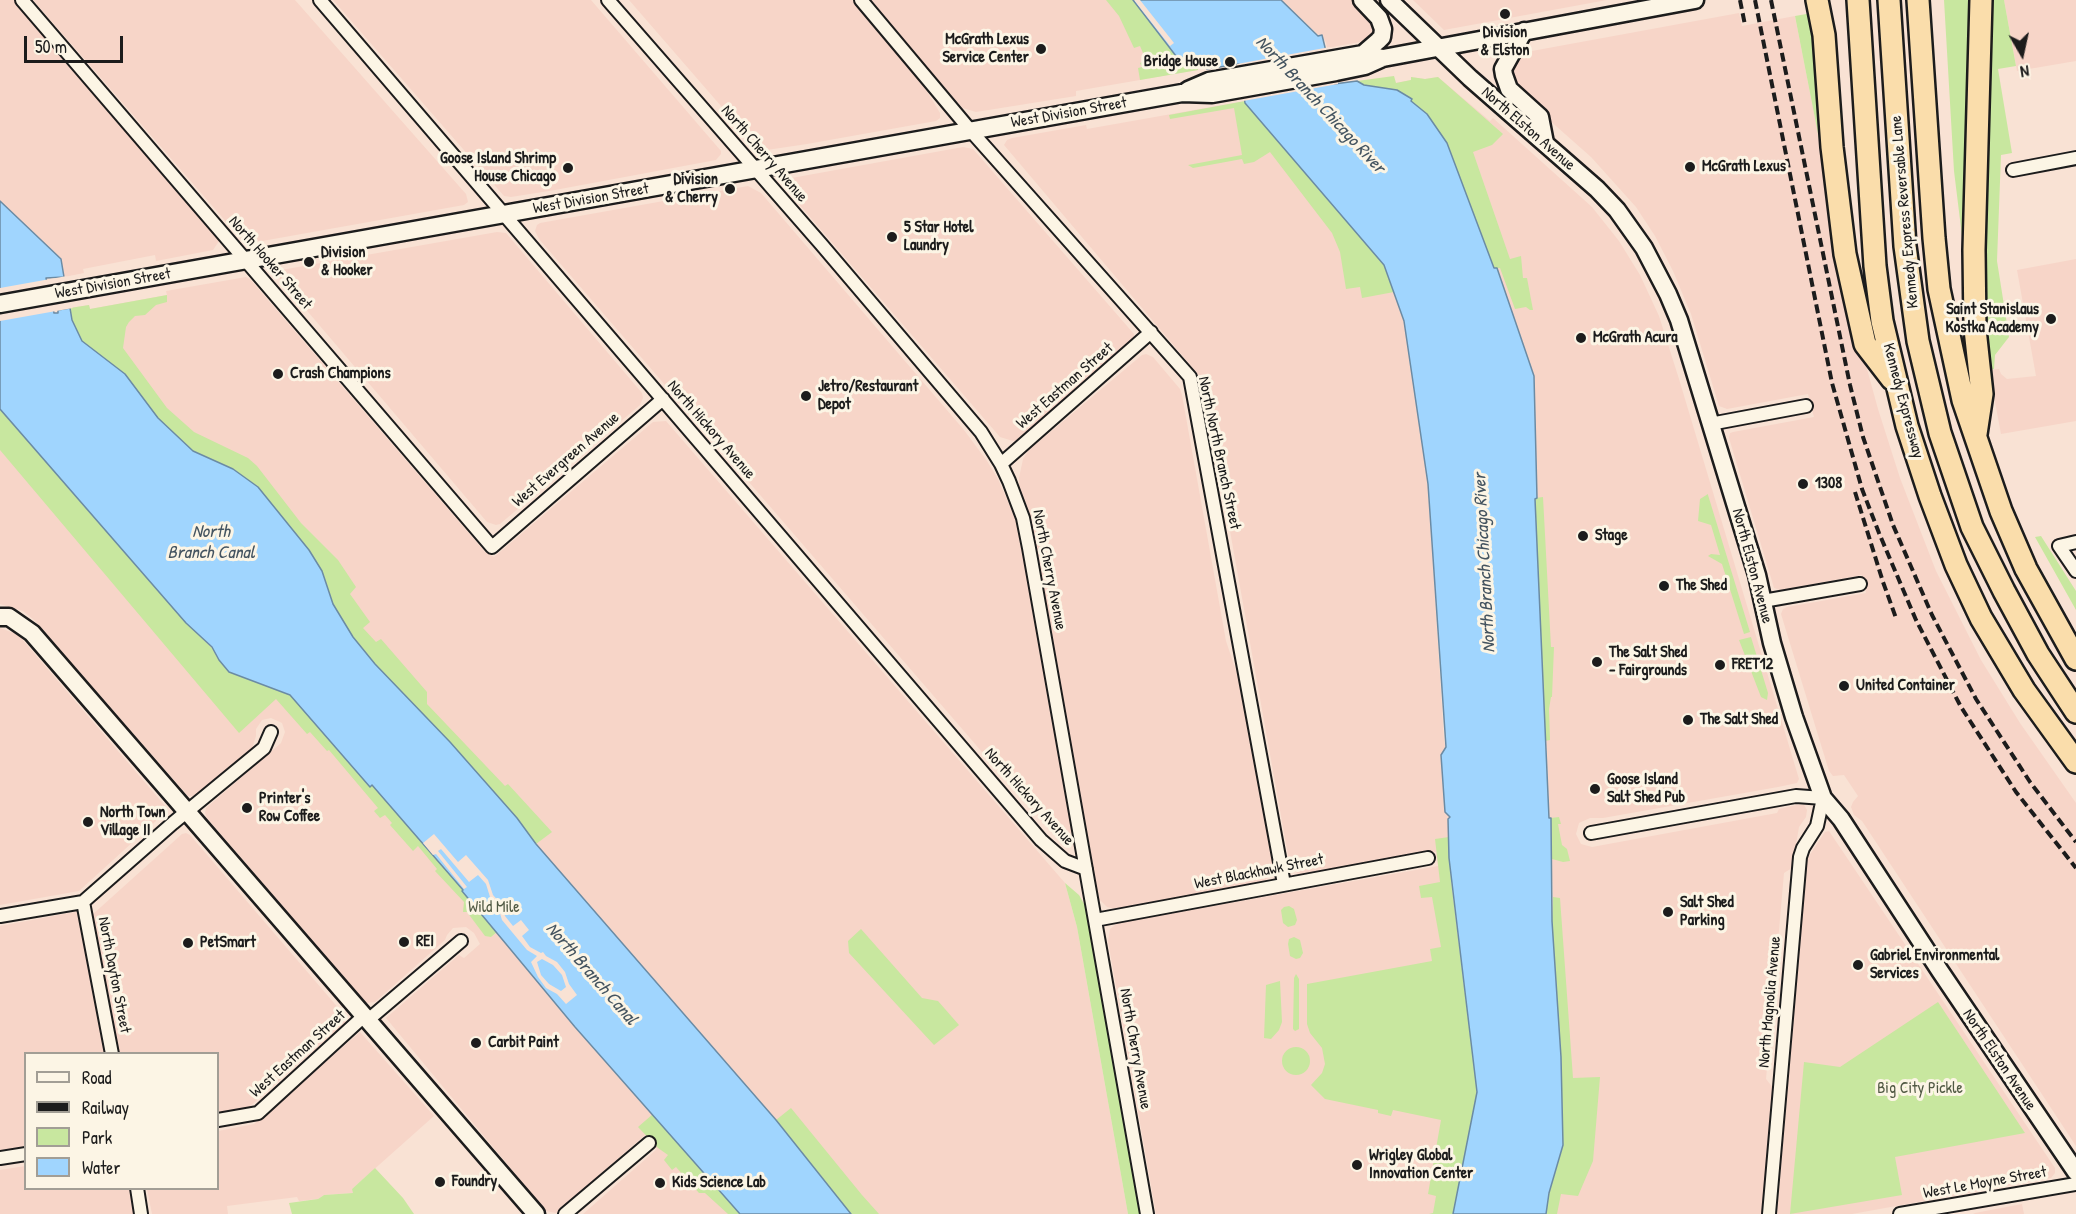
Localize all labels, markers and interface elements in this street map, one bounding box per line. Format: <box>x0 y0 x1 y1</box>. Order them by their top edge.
marker: Division & Elston <box>1498 7 1512 21</box>
place label: Division & Elston <box>1481 23 1529 61</box>
scale bar <box>27 24 126 62</box>
north arrow <box>1992 24 2052 84</box>
place label: McGrath Lexus Service Center <box>942 30 1029 68</box>
water label: North Branch Chicago River <box>1251 32 1389 178</box>
text: 50 m <box>35 34 67 59</box>
marker: McGrath Lexus Service Center <box>1034 42 1048 56</box>
place label: Bridge House <box>1144 52 1218 72</box>
marker: Bridge House <box>1223 55 1237 69</box>
text: N <box>2019 60 2031 83</box>
street label: North Elston Avenue <box>1477 83 1579 175</box>
street label: West Division Street <box>1010 93 1128 133</box>
street label: North Cherry Avenue <box>717 102 811 206</box>
street label: Kennedy Express Reversable Lane <box>1887 115 1923 309</box>
place label: Goose Island Shrimp House Chicago <box>440 149 556 187</box>
place label: McGrath Lexus <box>1702 157 1786 177</box>
marker: McGrath Lexus <box>1683 160 1697 174</box>
marker: Goose Island Shrimp House Chicago <box>561 161 575 175</box>
place label: Division & Cherry <box>665 170 718 208</box>
street label: West Division Street <box>532 179 650 219</box>
marker: Division & Cherry <box>723 182 737 196</box>
street label: North Hooker Street <box>224 212 316 314</box>
place label: 5 Star Hotel Laundry <box>904 218 973 256</box>
marker: 5 Star Hotel Laundry <box>885 230 899 244</box>
place label: Division & Hooker <box>321 243 373 281</box>
marker: Division & Hooker <box>302 255 316 269</box>
street label: West Division Street <box>54 264 172 304</box>
place label: Saint Stanislaus Kostka Academy <box>1945 300 2039 338</box>
marker: Saint Stanislaus Kostka Academy <box>2044 312 2058 326</box>
place label: McGrath Acura <box>1593 328 1678 348</box>
marker: McGrath Acura <box>1574 331 1588 345</box>
street label: West Eastman Street <box>1013 339 1117 433</box>
street label: Kennedy Expressway <box>1878 341 1928 461</box>
place label: Crash Champions <box>290 364 391 384</box>
marker: Crash Champions <box>271 367 285 381</box>
street label: North North Branch Street <box>1193 375 1245 531</box>
street label: North Hickory Avenue <box>663 377 759 483</box>
place label: Jetro/Restaurant Depot <box>818 377 918 415</box>
marker: Jetro/Restaurant Depot <box>799 389 813 403</box>
street label: West Evergreen Avenue <box>509 408 623 512</box>
water label: North Branch Chicago River <box>1470 473 1500 653</box>
place label: 1308 <box>1815 474 1842 494</box>
marker: 1308 <box>1796 477 1810 491</box>
street label: North Elston Avenue <box>1727 507 1777 625</box>
street label: North Cherry Avenue <box>1028 508 1070 632</box>
water label: North Branch Canal <box>168 521 254 564</box>
place label: Stage <box>1595 526 1628 546</box>
marker: Stage <box>1576 529 1590 543</box>
place label: The Shed <box>1676 576 1727 596</box>
marker: The Shed <box>1657 579 1671 593</box>
place label: The Salt Shed - Fairgrounds <box>1609 643 1687 681</box>
marker: The Salt Shed - Fairgrounds <box>1590 655 1604 669</box>
place label: FRET12 <box>1732 655 1773 675</box>
marker: FRET12 <box>1713 658 1727 672</box>
place label: United Container <box>1856 676 1955 696</box>
marker: United Container <box>1837 679 1851 693</box>
place label: The Salt Shed <box>1700 710 1778 730</box>
marker: The Salt Shed <box>1681 713 1695 727</box>
street label: North Hickory Avenue <box>980 744 1078 850</box>
place label: Goose Island Salt Shed Pub <box>1607 770 1685 808</box>
marker: Goose Island Salt Shed Pub <box>1588 782 1602 796</box>
place label: Printer's Row Coffee <box>259 789 320 827</box>
marker: Printer's Row Coffee <box>240 801 254 815</box>
place label: North Town Village II <box>100 803 166 841</box>
marker: North Town Village II <box>81 815 95 829</box>
street label: West Blackhawk Street <box>1193 850 1325 894</box>
place label: Salt Shed Parking <box>1680 893 1734 931</box>
park label: Wild Mile <box>468 898 520 918</box>
marker: Salt Shed Parking <box>1661 905 1675 919</box>
street label: North Dayton Street <box>93 915 135 1035</box>
water label: North Branch Canal <box>541 918 641 1030</box>
place label: REI <box>416 932 434 952</box>
place label: PetSmart <box>200 933 256 953</box>
marker: REI <box>397 935 411 949</box>
street label: North Magnolia Avenue <box>1755 935 1785 1069</box>
marker: PetSmart <box>181 936 195 950</box>
place label: Gabriel Environmental Services <box>1870 946 1999 984</box>
marker: Gabriel Environmental Services <box>1851 958 1865 972</box>
street label: North Cherry Avenue <box>1115 987 1155 1111</box>
street label: West Eastman Street <box>246 1006 350 1102</box>
street label: North Elston Avenue <box>1958 1006 2040 1114</box>
place label: Carbit Paint <box>488 1033 559 1053</box>
marker: Carbit Paint <box>469 1036 483 1050</box>
legend <box>24 1052 219 1190</box>
text: Road <box>82 1065 112 1090</box>
park label: Big City Pickle <box>1877 1079 1963 1099</box>
text: Railway <box>82 1095 129 1120</box>
text: Park <box>82 1125 112 1150</box>
place label: Wrigley Global Innovation Center <box>1369 1146 1473 1184</box>
text: Water <box>82 1155 120 1180</box>
marker: Wrigley Global Innovation Center <box>1350 1158 1364 1172</box>
street label: West Le Moyne Street <box>1922 1163 2048 1203</box>
place label: Foundry <box>452 1172 497 1192</box>
place label: Kids Science Lab <box>672 1173 766 1193</box>
marker: Foundry <box>433 1175 447 1189</box>
marker: Kids Science Lab <box>653 1176 667 1190</box>

